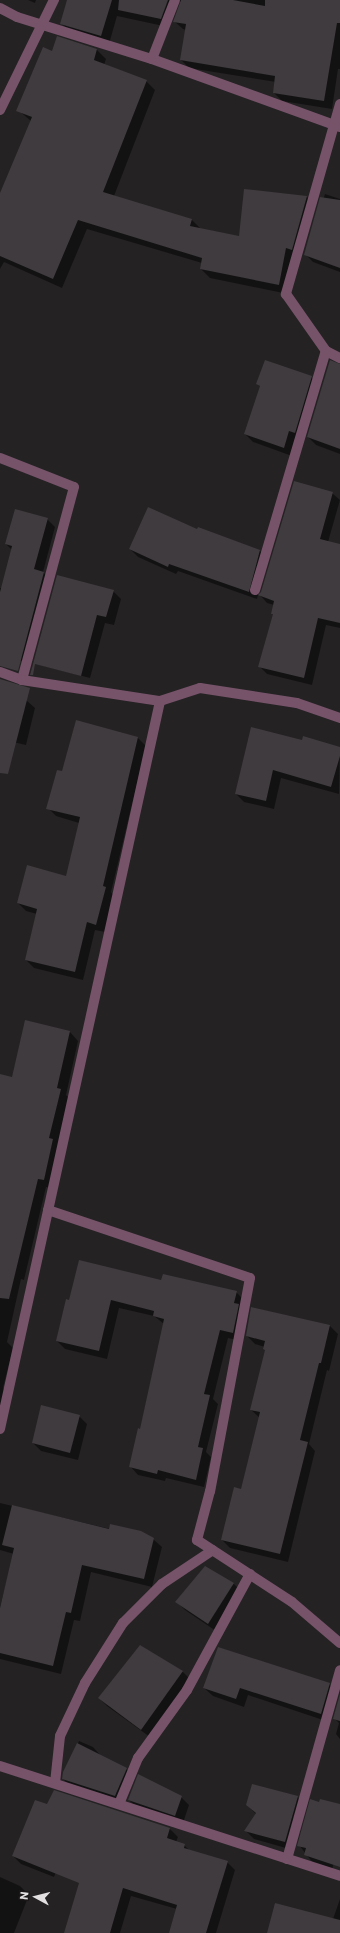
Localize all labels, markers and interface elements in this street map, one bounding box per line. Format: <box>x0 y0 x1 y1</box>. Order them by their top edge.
north arrow <box>16 1877 56 1917</box>
text: N <box>17 1891 31 1900</box>

